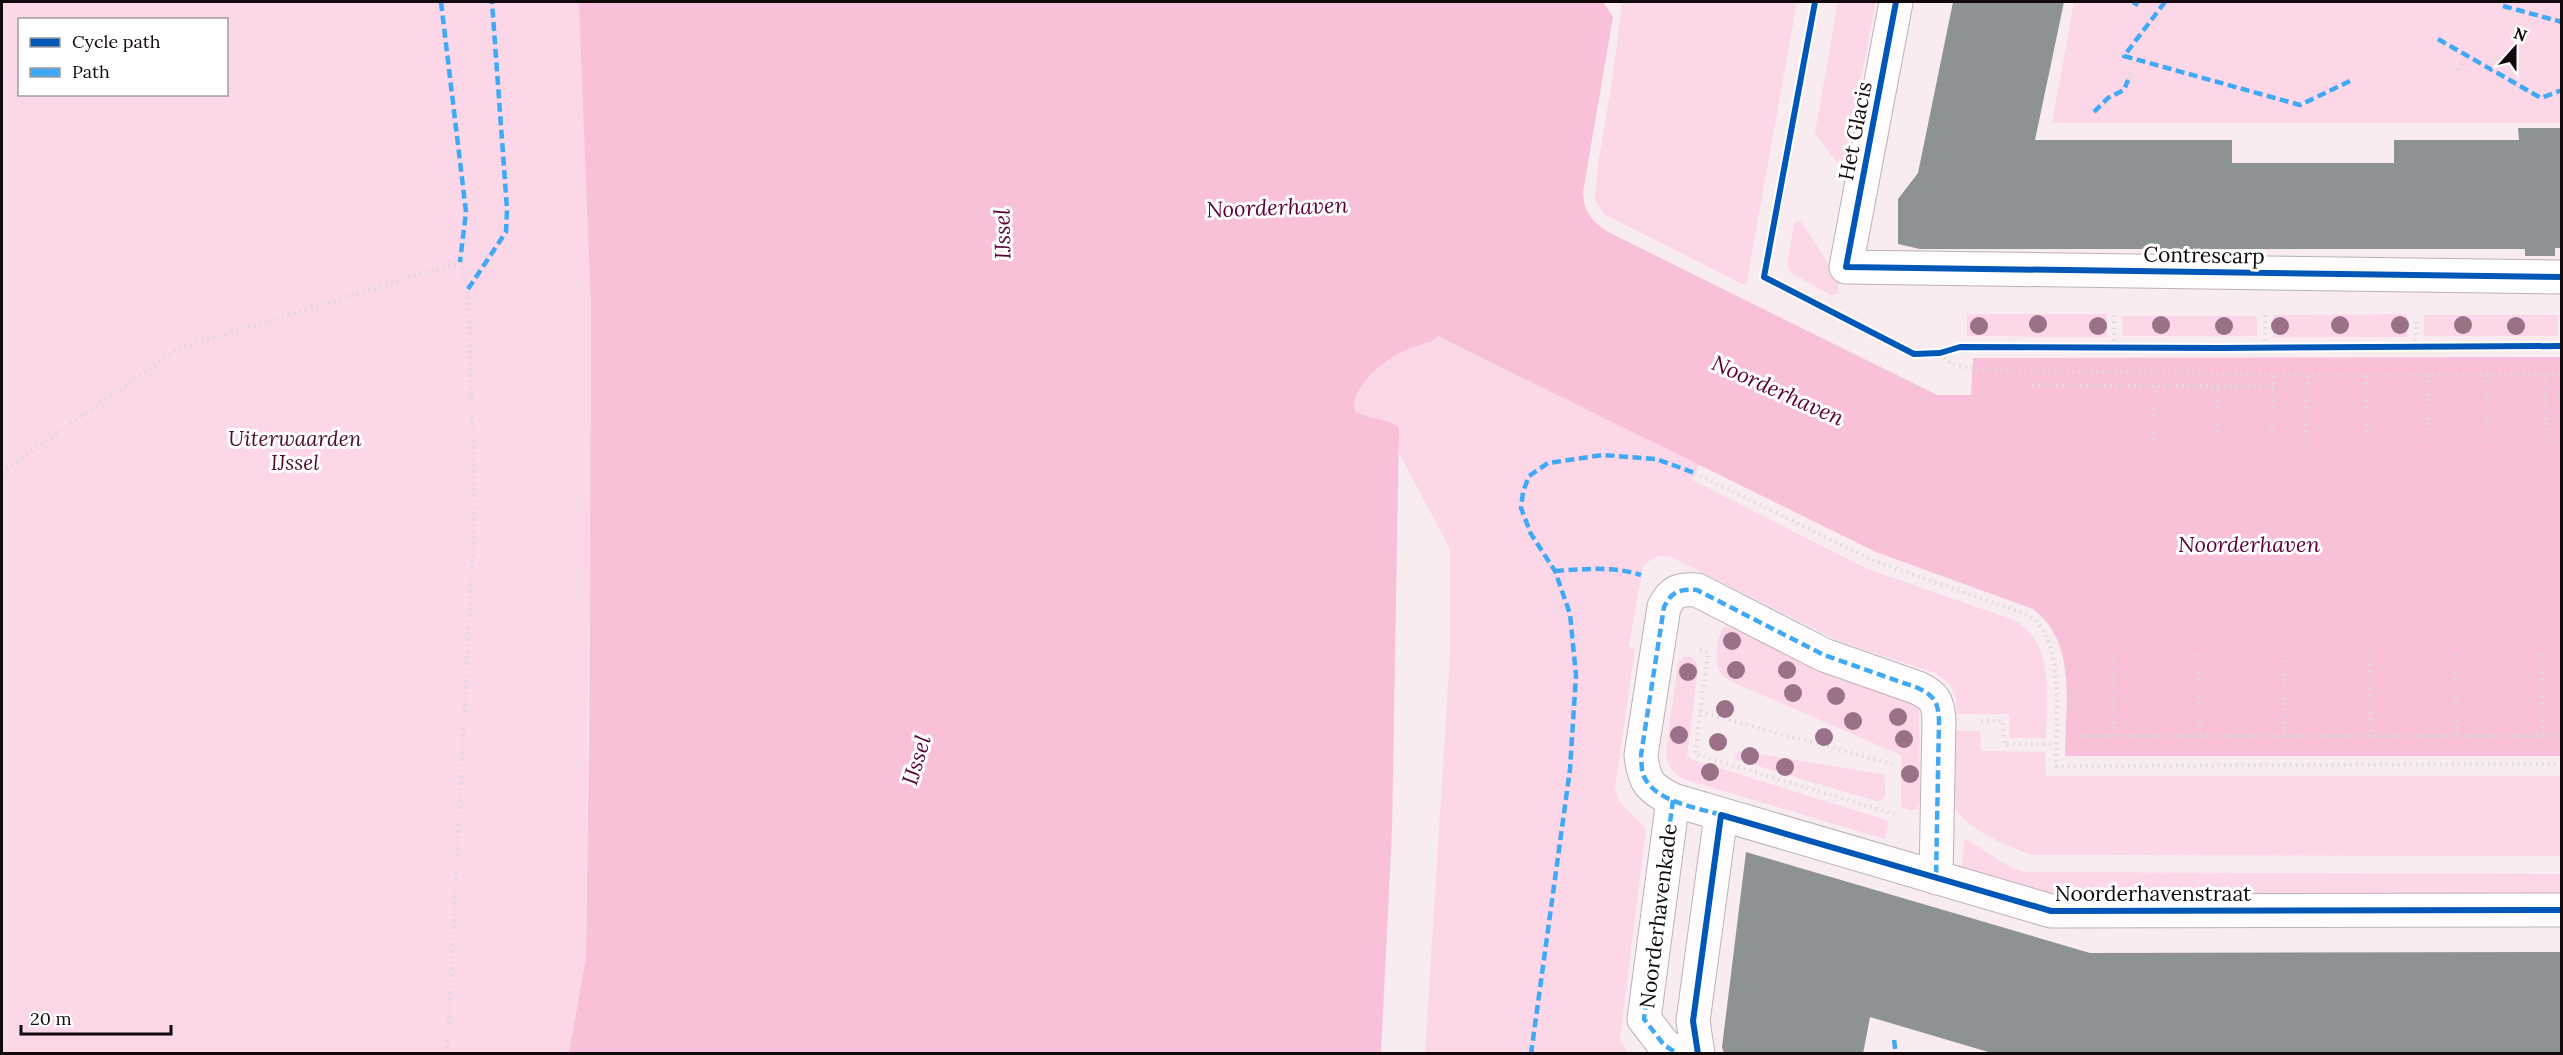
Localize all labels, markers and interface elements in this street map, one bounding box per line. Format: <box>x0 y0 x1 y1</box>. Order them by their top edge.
legend <box>18 18 228 96</box>
north arrow <box>2485 18 2545 78</box>
text: N <box>2511 22 2530 46</box>
text: Cycle path <box>72 30 161 53</box>
text: Path <box>72 60 110 83</box>
street label: Het Glacis <box>1832 79 1878 183</box>
water label: Noorderhaven <box>1206 191 1349 223</box>
water label: IJssel <box>988 208 1016 260</box>
street label: Contrescarp <box>2143 240 2265 270</box>
water label: Noorderhaven <box>1707 348 1849 432</box>
park label: Uiterwaarden IJssel <box>228 425 362 476</box>
water label: Noorderhaven <box>2178 530 2320 558</box>
water label: IJssel <box>895 732 937 788</box>
street label: Noorderhavenkade <box>1633 822 1683 1010</box>
street label: Noorderhavenstraat <box>2055 880 2252 907</box>
scale bar <box>21 998 171 1036</box>
text: 20 m <box>30 1007 72 1030</box>

